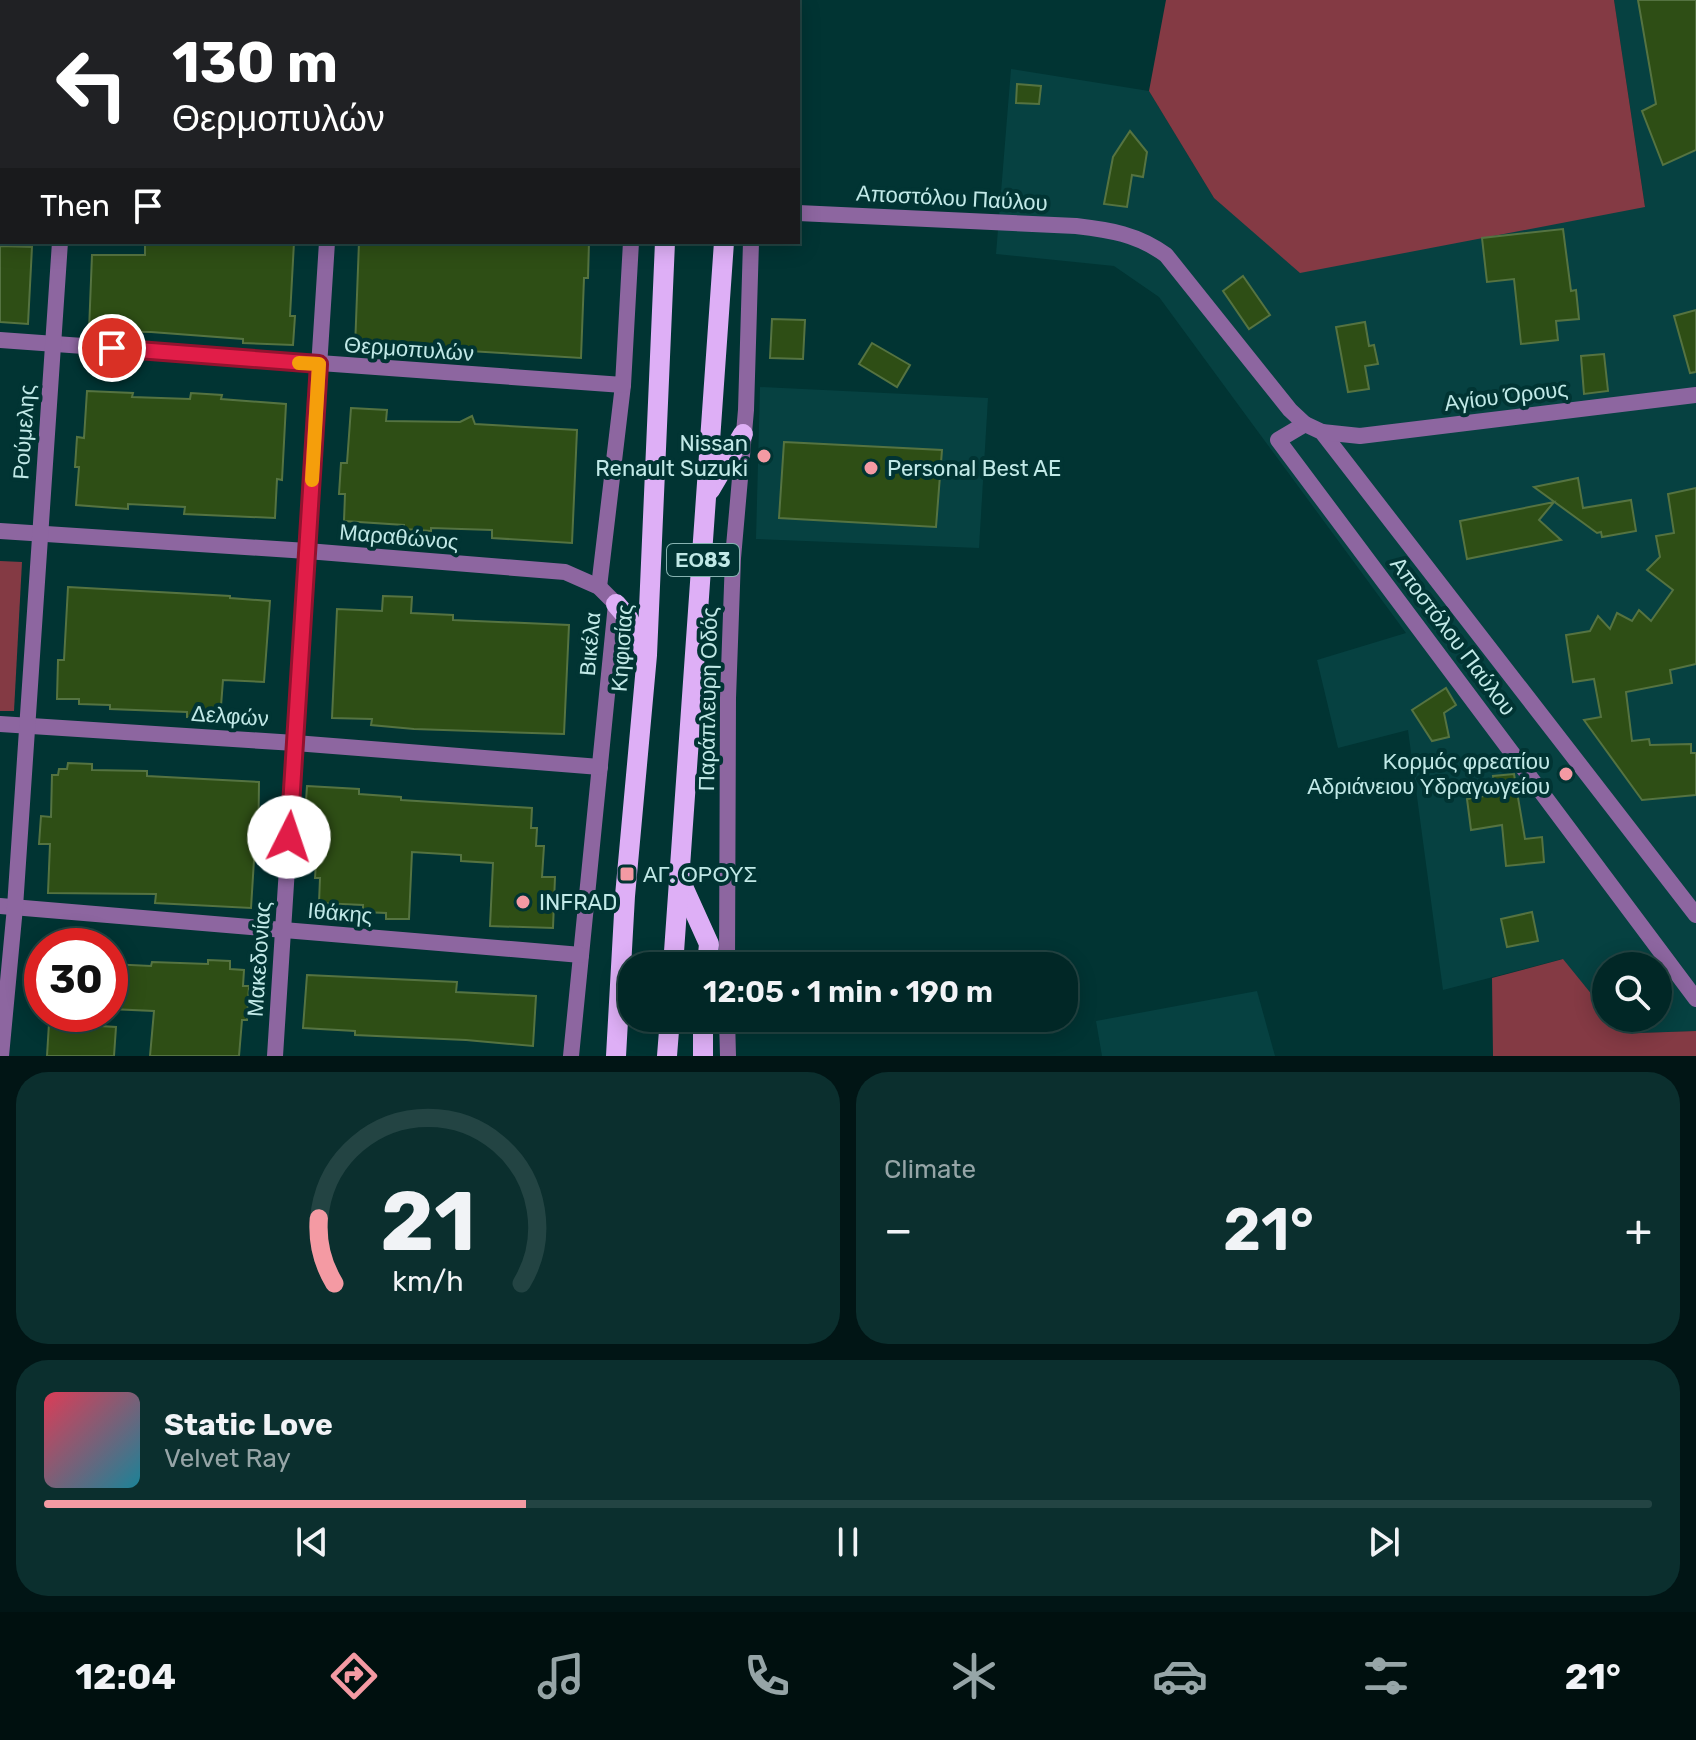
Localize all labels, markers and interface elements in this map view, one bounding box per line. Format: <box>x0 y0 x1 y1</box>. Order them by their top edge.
text: 130 m <box>172 30 338 96</box>
icon: left <box>40 32 144 136</box>
text: Θερμοπυλών <box>172 97 385 140</box>
street label: Αποστόλου Παύλου <box>856 180 1048 216</box>
icon: arrive <box>126 184 170 228</box>
text: Then <box>40 188 110 224</box>
pin <box>78 314 146 382</box>
icon: arrive <box>90 326 134 370</box>
street label: Θερμοπυλών <box>343 331 475 367</box>
street label: Αγίου Όρους <box>1443 375 1569 417</box>
street label: Ρούμελης <box>7 384 41 480</box>
place label: Nissan Renault Suzuki <box>595 430 748 482</box>
marker: Nissan Renault Suzuki <box>755 447 773 465</box>
place label: Personal Best AE <box>887 455 1061 482</box>
marker: Personal Best AE <box>862 459 880 477</box>
street label: Μαραθώνος <box>338 518 460 556</box>
road number: ΕΟ83 <box>667 544 739 576</box>
street label: Αποστόλου Παύλου <box>1385 551 1521 721</box>
street label: Κηφισίας <box>605 603 639 693</box>
street label: Παράπλευρη Οδός <box>693 607 723 791</box>
street label: Βικέλα <box>574 611 606 677</box>
street label: Δελφών <box>190 700 270 732</box>
place label: Κορμός φρεατίου Αδριάνειου Υδραγωγείου <box>1307 748 1550 800</box>
marker: Κορμός φρεατίου Αδριάνειου Υδραγωγείου <box>1557 765 1575 783</box>
position arrow <box>247 795 331 879</box>
place label: ΑΓ. ΟΡΟΥΣ <box>643 861 757 888</box>
marker: ΑΓ. ΟΡΟΥΣ <box>618 865 636 883</box>
place label: INFRAD <box>539 889 617 916</box>
marker: INFRAD <box>514 893 532 911</box>
street label: Ιθάκης <box>306 897 374 929</box>
street label: Μακεδονίας <box>242 900 276 1018</box>
speed limit sign: 30 <box>24 928 128 1032</box>
map controls <box>1592 952 1672 1032</box>
button: search <box>1592 952 1672 1032</box>
text: 12:05 · 1 min · 190 m <box>703 974 993 1010</box>
text: Climate <box>884 1154 976 1185</box>
text: 21 <box>380 1172 476 1271</box>
text: 21° <box>1223 1194 1314 1265</box>
text: − <box>884 1204 913 1256</box>
text: + <box>1625 1204 1652 1256</box>
text: km/h <box>392 1264 464 1298</box>
text: Static Love <box>164 1407 333 1443</box>
text: Velvet Ray <box>164 1443 291 1474</box>
icon: previous <box>290 1520 334 1564</box>
icon: pause <box>826 1520 870 1564</box>
icon: next <box>1362 1520 1406 1564</box>
icon: directions <box>326 1648 382 1704</box>
icon: music <box>533 1648 589 1704</box>
icon: phone <box>739 1648 795 1704</box>
icon: climate <box>946 1648 1002 1704</box>
icon: car <box>1152 1648 1208 1704</box>
icon: filters <box>1358 1648 1414 1704</box>
text: 12:04 <box>75 1655 176 1698</box>
text: 21° <box>1565 1655 1621 1698</box>

